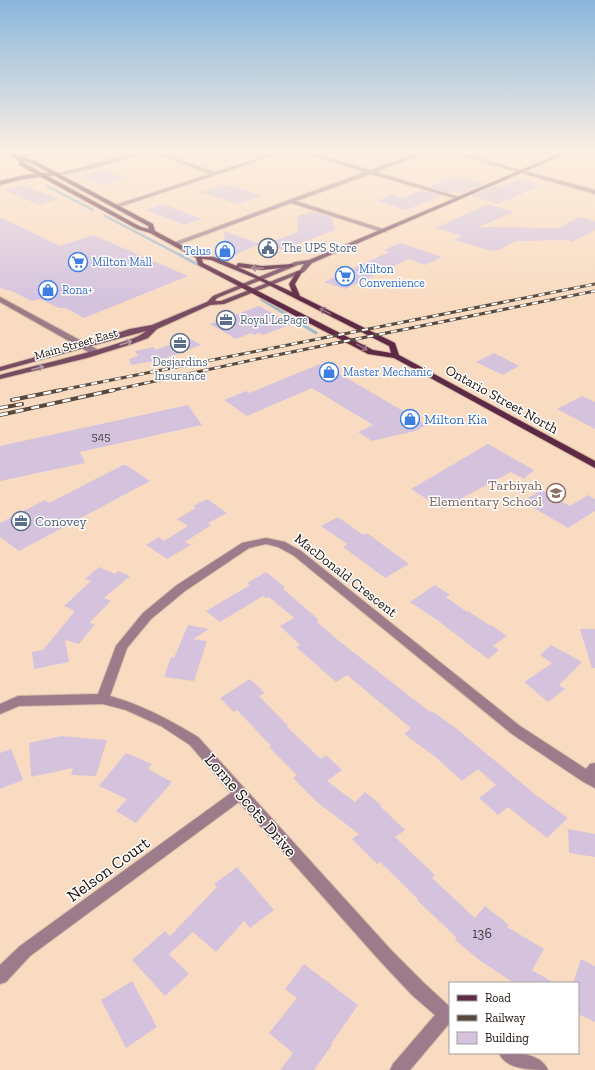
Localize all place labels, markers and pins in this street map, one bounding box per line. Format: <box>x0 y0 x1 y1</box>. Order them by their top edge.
public building icon: The UPS Store <box>257 237 279 259</box>
shop icon: Telus <box>214 240 236 262</box>
place label: The UPS Store <box>282 241 357 255</box>
place label: Telus <box>184 244 211 258</box>
supermarket icon: Milton Mall <box>67 251 89 273</box>
place label: Milton Mall <box>92 255 152 269</box>
place label: Milton Convenience <box>359 262 425 290</box>
supermarket icon: Milton Convenience <box>334 265 356 287</box>
shop icon: Rona+ <box>37 279 59 301</box>
place label: Rona+ <box>62 283 93 297</box>
office icon: Royal LePage <box>215 309 237 331</box>
place label: Royal LePage <box>240 313 308 327</box>
office icon: Desjardins Insurance <box>169 332 191 354</box>
place label: Desjardins Insurance <box>152 355 208 383</box>
shop icon: Master Mechanic <box>318 361 340 383</box>
place label: Master Mechanic <box>343 365 432 379</box>
shop icon: Milton Kia <box>399 408 421 430</box>
place label: Milton Kia <box>424 411 487 428</box>
place label: Tarbiyah Elementary School <box>429 477 542 510</box>
school or university icon: Tarbiyah Elementary School <box>545 482 567 504</box>
office icon: Conovey <box>10 510 32 532</box>
place label: Conovey <box>35 513 87 530</box>

